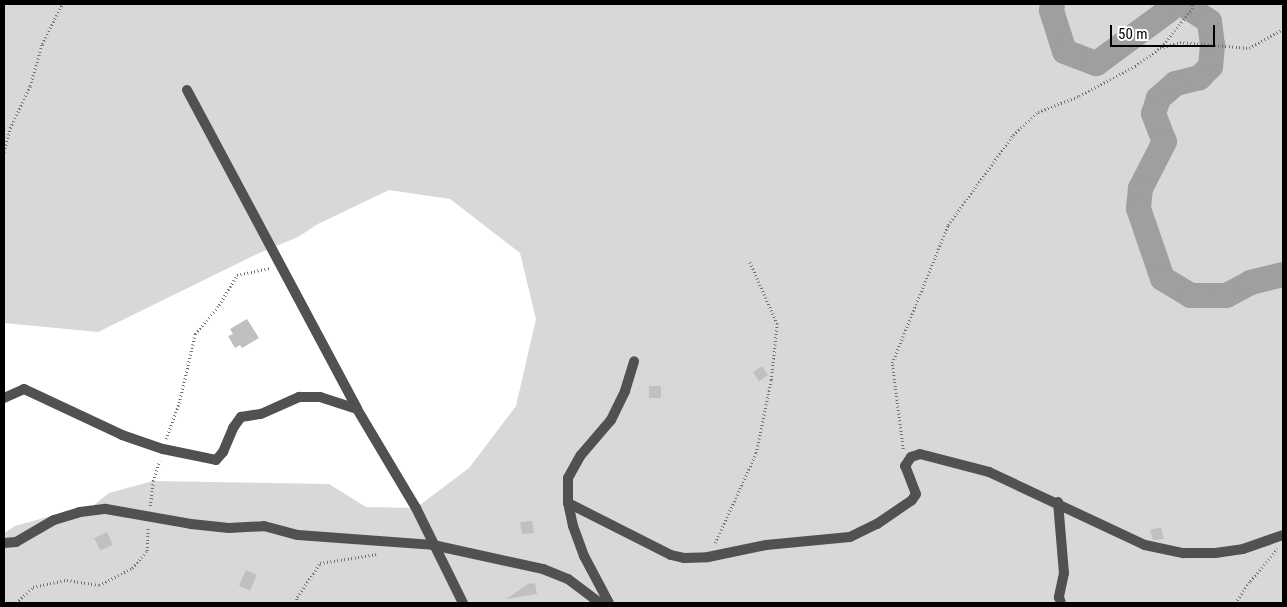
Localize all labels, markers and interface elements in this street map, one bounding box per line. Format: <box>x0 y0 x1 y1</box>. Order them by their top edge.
scale bar <box>1112 15 1217 47</box>
text: 50 m <box>1118 25 1148 43</box>

